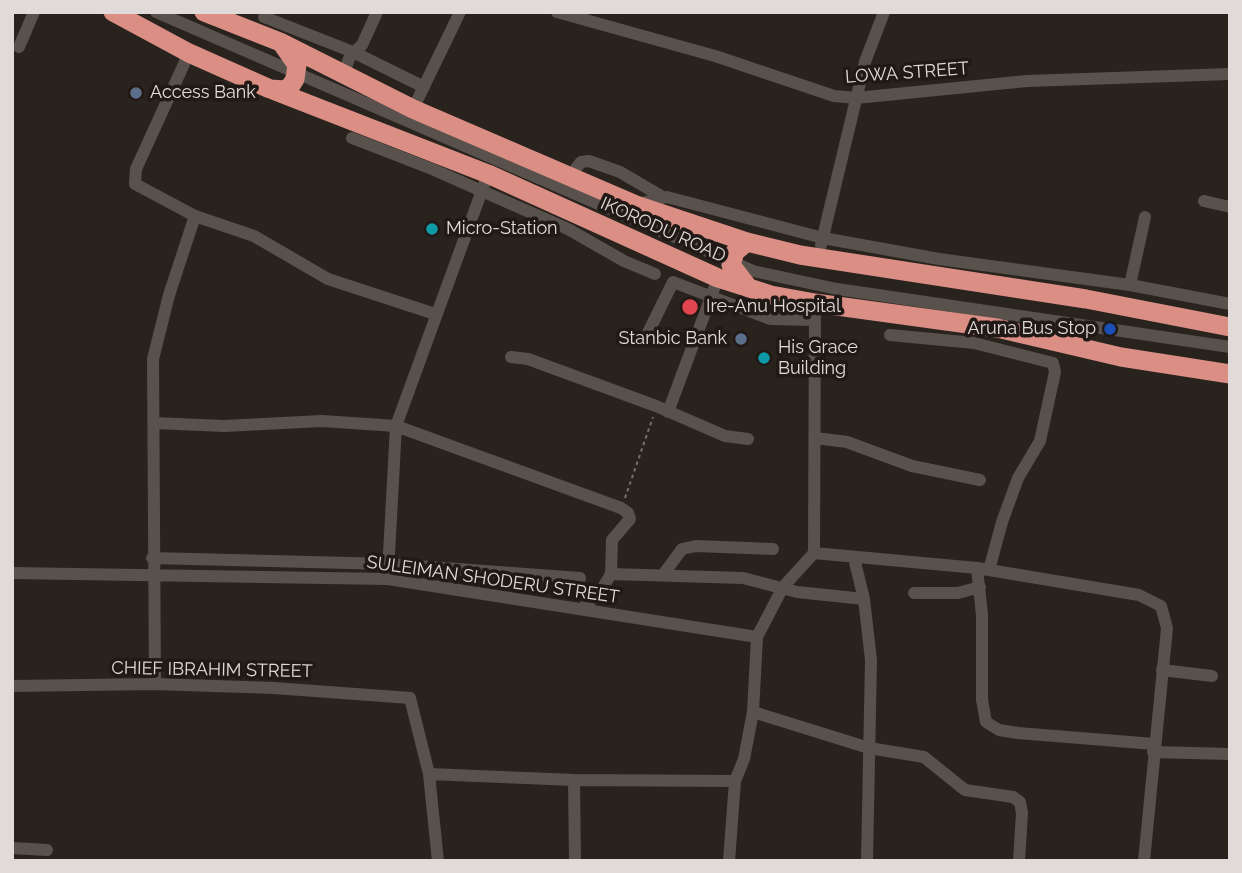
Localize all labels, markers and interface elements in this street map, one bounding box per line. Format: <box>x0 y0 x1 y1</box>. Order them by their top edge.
street label: LOWA STREET <box>844 58 970 88</box>
place label: Access Bank <box>150 82 256 104</box>
marker: Access Bank <box>128 85 144 101</box>
street label: IKORODU ROAD <box>597 193 729 267</box>
place label: Micro-Station <box>446 218 558 240</box>
marker: Micro-Station <box>424 221 440 237</box>
place label: Ire-Anu Hospital <box>706 296 841 318</box>
marker: Ire-Anu Hospital <box>680 297 700 317</box>
place label: Aruna Bus Stop <box>968 318 1096 340</box>
marker: Aruna Bus Stop <box>1102 321 1118 337</box>
place label: Stanbic Bank <box>619 328 727 350</box>
marker: Stanbic Bank <box>733 331 749 347</box>
place label: His Grace Building <box>778 337 858 380</box>
marker: His Grace Building <box>756 350 772 366</box>
street label: SULEIMAN SHODERU STREET <box>365 552 621 608</box>
street label: CHIEF IBRAHIM STREET <box>111 657 313 683</box>

